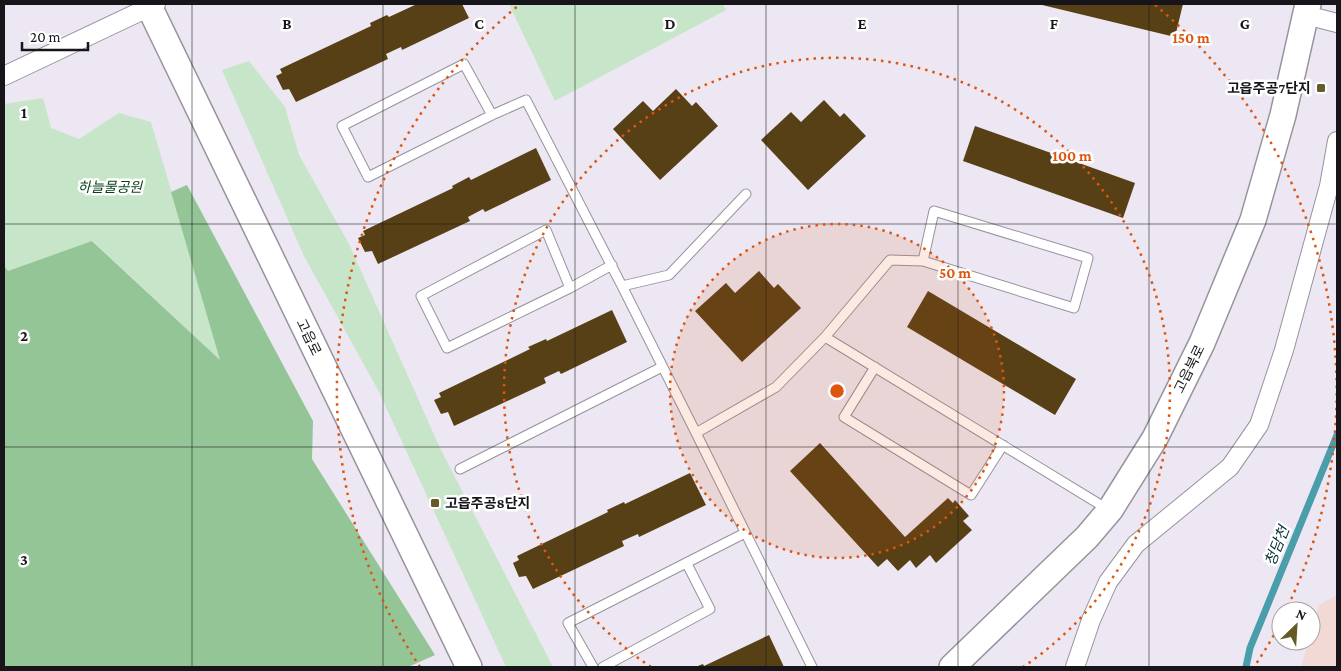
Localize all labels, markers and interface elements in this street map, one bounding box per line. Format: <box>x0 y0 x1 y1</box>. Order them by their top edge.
text: B <box>282 15 292 32</box>
text: C <box>474 15 484 32</box>
text: D <box>664 15 676 32</box>
text: E <box>857 15 867 32</box>
text: F <box>1050 15 1059 32</box>
text: G <box>1240 15 1250 32</box>
scale bar <box>22 20 89 52</box>
text: 20 m <box>30 29 61 45</box>
text: 150 m <box>1172 30 1210 46</box>
place label: 고읍주공7단지 <box>1227 80 1311 96</box>
marker: 고읍주공7단지 <box>1315 82 1327 94</box>
text: 1 <box>21 104 27 121</box>
text: 100 m <box>1052 148 1092 164</box>
park label: 하늘물공원 <box>78 179 143 195</box>
text: 50 m <box>939 265 971 281</box>
street label: 고읍로 <box>293 316 325 358</box>
text: 2 <box>20 327 28 344</box>
street label: 고읍북로 <box>1171 342 1208 396</box>
centre of rings <box>828 382 846 400</box>
place label: 고읍주공8단지 <box>445 495 530 511</box>
marker: 고읍주공8단지 <box>429 497 441 509</box>
water label: 청담천 <box>1262 522 1293 568</box>
text: 3 <box>20 551 28 568</box>
north arrow <box>1271 601 1321 651</box>
text: N <box>1294 605 1310 624</box>

